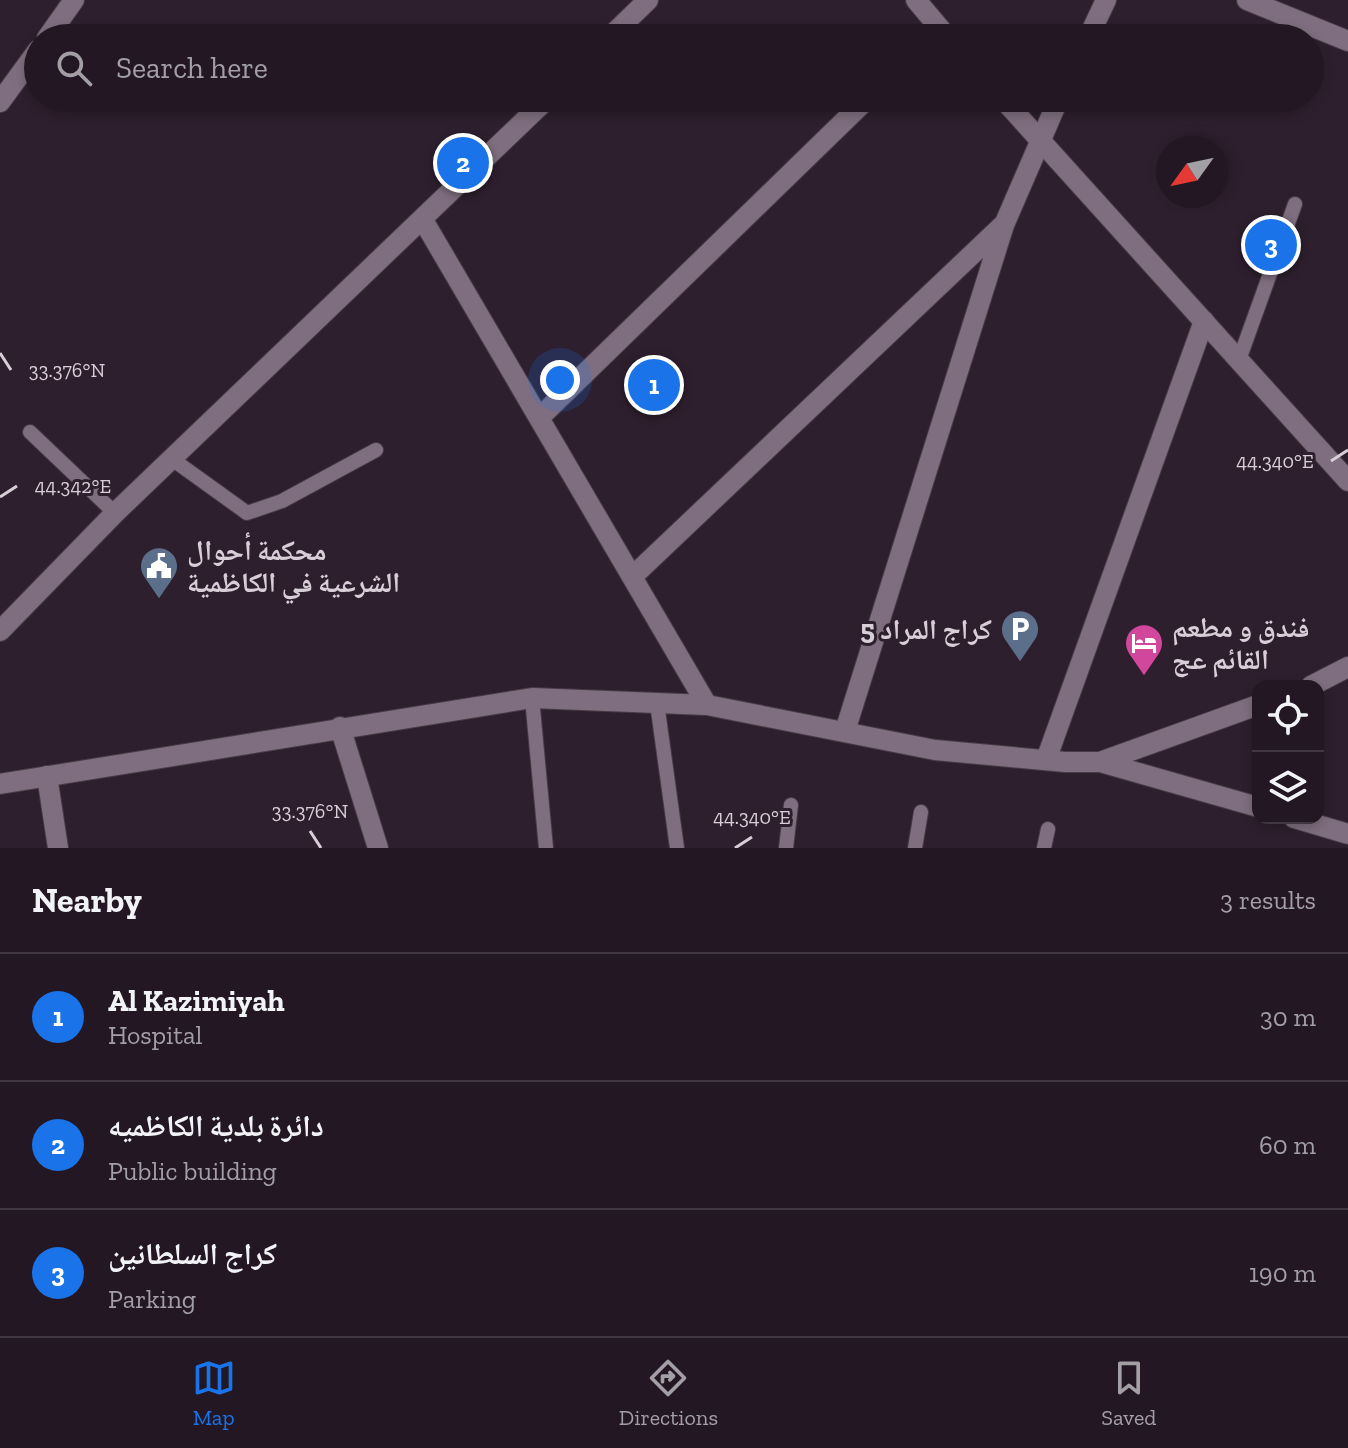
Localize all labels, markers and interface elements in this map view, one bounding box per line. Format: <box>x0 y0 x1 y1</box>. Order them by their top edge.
search box <box>24 24 1324 112</box>
icon: search <box>52 46 96 90</box>
text: Search here <box>116 50 268 86</box>
pin: 2 <box>437 133 489 193</box>
north arrow <box>1156 136 1228 208</box>
pin: 3 <box>1245 215 1297 275</box>
pin: 1 <box>628 355 680 415</box>
text: 33.376°N <box>29 358 105 382</box>
your location <box>540 360 580 400</box>
text: 44.340°E <box>1236 449 1314 473</box>
text: 44.342°E <box>35 474 111 498</box>
place label: محكمة أحوال الشرعية في الكاظمية <box>187 532 400 604</box>
public building icon: محكمة أحوال الشرعية في الكاظمية <box>138 545 180 600</box>
parking icon: كراج المراد 5 <box>999 608 1041 663</box>
place label: فندق و مطعم القائم عج <box>1172 611 1309 678</box>
place label: كراج المراد 5 <box>860 613 992 647</box>
hotel icon: فندق و مطعم القائم عج <box>1123 622 1165 677</box>
map controls <box>1252 680 1324 824</box>
button: locate <box>1252 680 1324 752</box>
button: layers <box>1252 752 1324 824</box>
text: 33.376°N <box>272 799 348 823</box>
text: 44.340°E <box>713 805 791 829</box>
text: Nearby <box>32 880 142 921</box>
text: 3 results <box>1220 884 1316 916</box>
text: Al Kazimiyah <box>108 983 285 1019</box>
text: 1 <box>53 1001 63 1033</box>
text: 30 m <box>1260 1001 1316 1033</box>
text: Hospital <box>108 1019 202 1051</box>
text: دائرة بلدية الكاظميه <box>108 1108 324 1144</box>
text: 2 <box>51 1129 65 1161</box>
text: 60 m <box>1259 1129 1316 1161</box>
text: Public building <box>108 1155 277 1187</box>
text: كراج السلطانين <box>108 1236 277 1272</box>
text: 3 <box>51 1257 65 1289</box>
text: 190 m <box>1249 1257 1316 1289</box>
text: Parking <box>108 1283 196 1315</box>
tab: Map <box>192 1356 236 1431</box>
tab: Directions <box>619 1356 718 1431</box>
tab: Saved <box>1101 1356 1156 1431</box>

